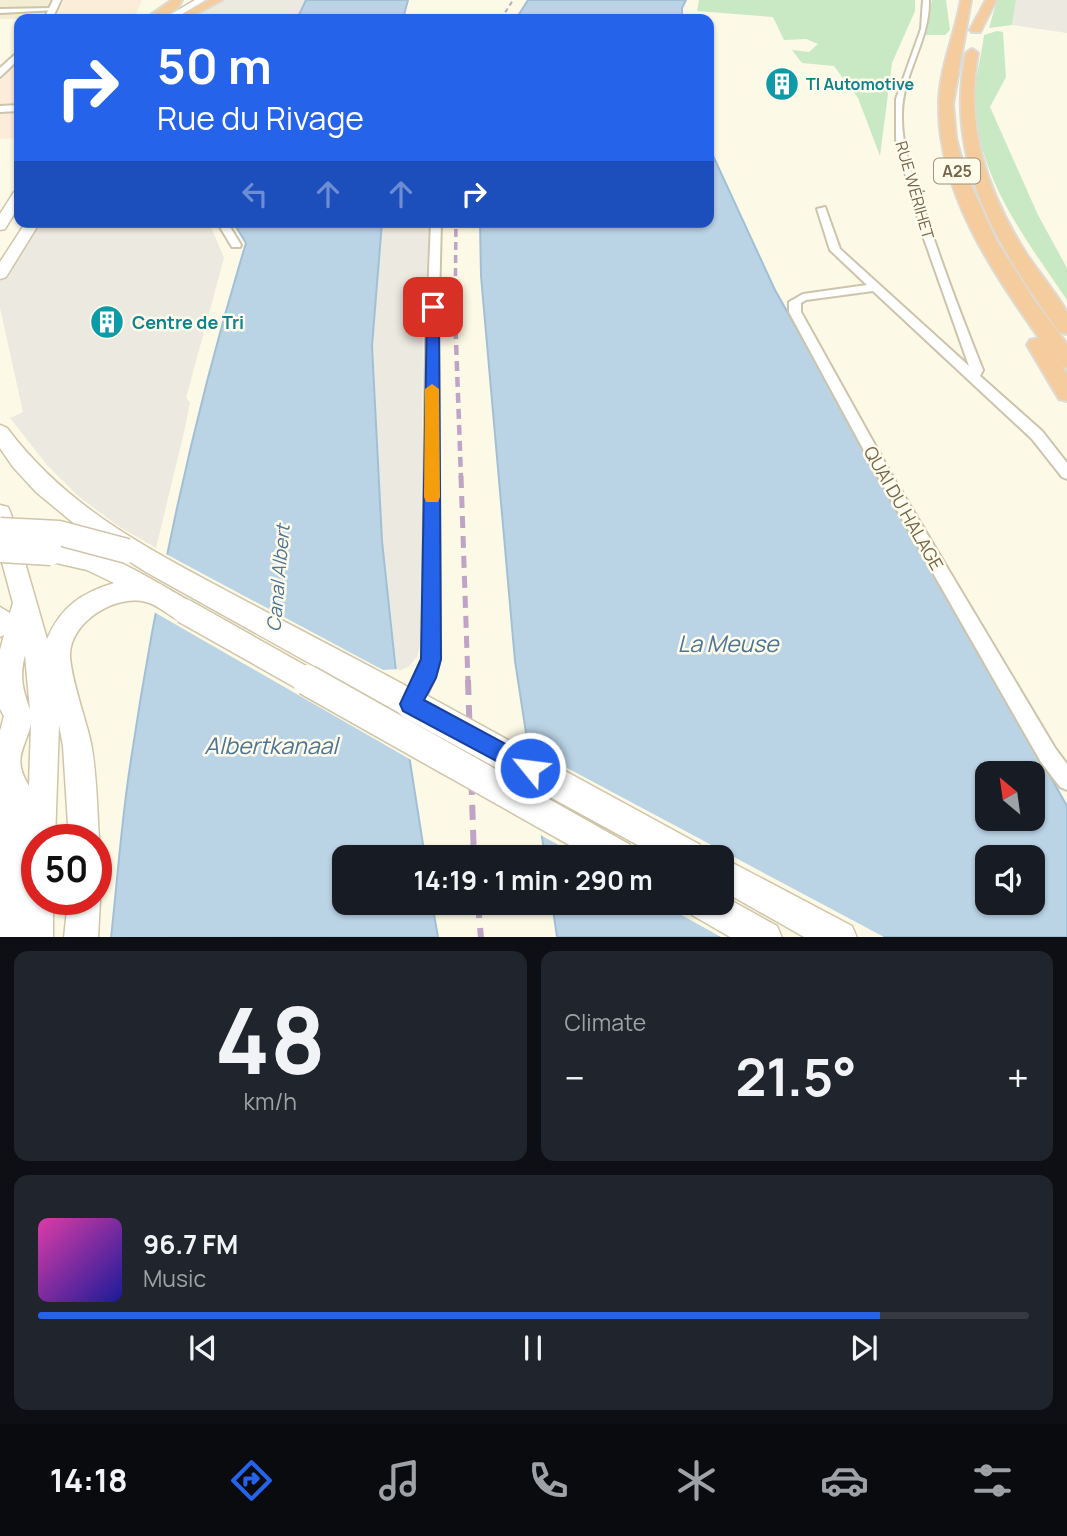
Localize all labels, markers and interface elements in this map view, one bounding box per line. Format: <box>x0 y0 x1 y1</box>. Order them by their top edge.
text: 50 m <box>157 32 272 99</box>
icon: right <box>42 42 133 133</box>
building icon: TI Automotive <box>763 65 801 103</box>
place label: TI Automotive <box>806 73 915 95</box>
text: Rue du Rivage <box>157 96 364 140</box>
street label: RUE WÉRIHET <box>890 138 940 242</box>
road number: A25 <box>934 158 980 183</box>
icon: left <box>236 175 274 213</box>
icon: ahead <box>309 175 347 213</box>
icon: ahead <box>382 175 420 213</box>
icon: right <box>455 175 493 213</box>
pin <box>403 277 463 337</box>
icon: arrive <box>414 288 452 326</box>
building icon: Centre de Tri <box>88 303 126 341</box>
place label: Centre de Tri <box>132 310 244 334</box>
street label: QUAI DU HALAGE <box>859 442 949 574</box>
water label: Canal Albert <box>260 521 296 633</box>
water label: La Meuse <box>677 627 780 659</box>
water label: Albertkanaal <box>204 729 340 761</box>
position arrow <box>493 731 567 805</box>
north arrow <box>975 761 1045 831</box>
map controls <box>975 761 1045 915</box>
speed limit sign: 50 <box>21 824 112 915</box>
button: sound <box>975 845 1045 915</box>
text: 14:19 · 1 min · 290 m <box>413 862 653 898</box>
text: 48 <box>215 977 326 1101</box>
text: Climate <box>565 1006 646 1038</box>
text: 21.5° <box>735 1041 857 1112</box>
text: − <box>565 1051 585 1103</box>
text: + <box>1007 1051 1029 1103</box>
text: km/h <box>244 1085 297 1117</box>
text: 96.7 FM <box>143 1226 238 1262</box>
text: Music <box>143 1262 206 1294</box>
icon: previous <box>184 1329 222 1367</box>
icon: pause <box>514 1329 552 1367</box>
icon: next <box>845 1329 883 1367</box>
icon: directions <box>227 1456 276 1505</box>
icon: music <box>375 1456 424 1505</box>
icon: phone <box>524 1456 573 1505</box>
icon: climate <box>672 1456 721 1505</box>
icon: car <box>820 1456 869 1505</box>
icon: filters <box>968 1456 1017 1505</box>
text: 14:18 <box>50 1458 128 1502</box>

